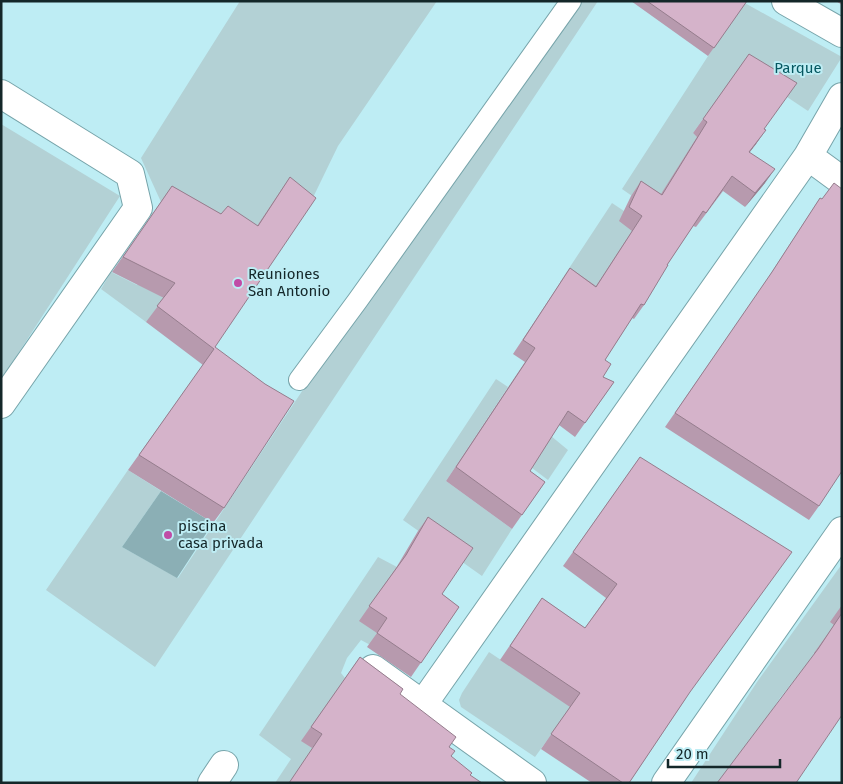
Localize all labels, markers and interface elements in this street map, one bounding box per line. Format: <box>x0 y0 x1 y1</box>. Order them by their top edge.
park label: Parque <box>774 59 822 77</box>
place label: Reuniones San Antonio <box>248 265 330 300</box>
marker: Reuniones San Antonio <box>232 277 244 289</box>
place label: piscina casa privada <box>178 517 263 552</box>
marker: piscina casa privada <box>162 529 174 541</box>
scale bar <box>668 736 780 768</box>
text: 20 m <box>676 745 709 763</box>

